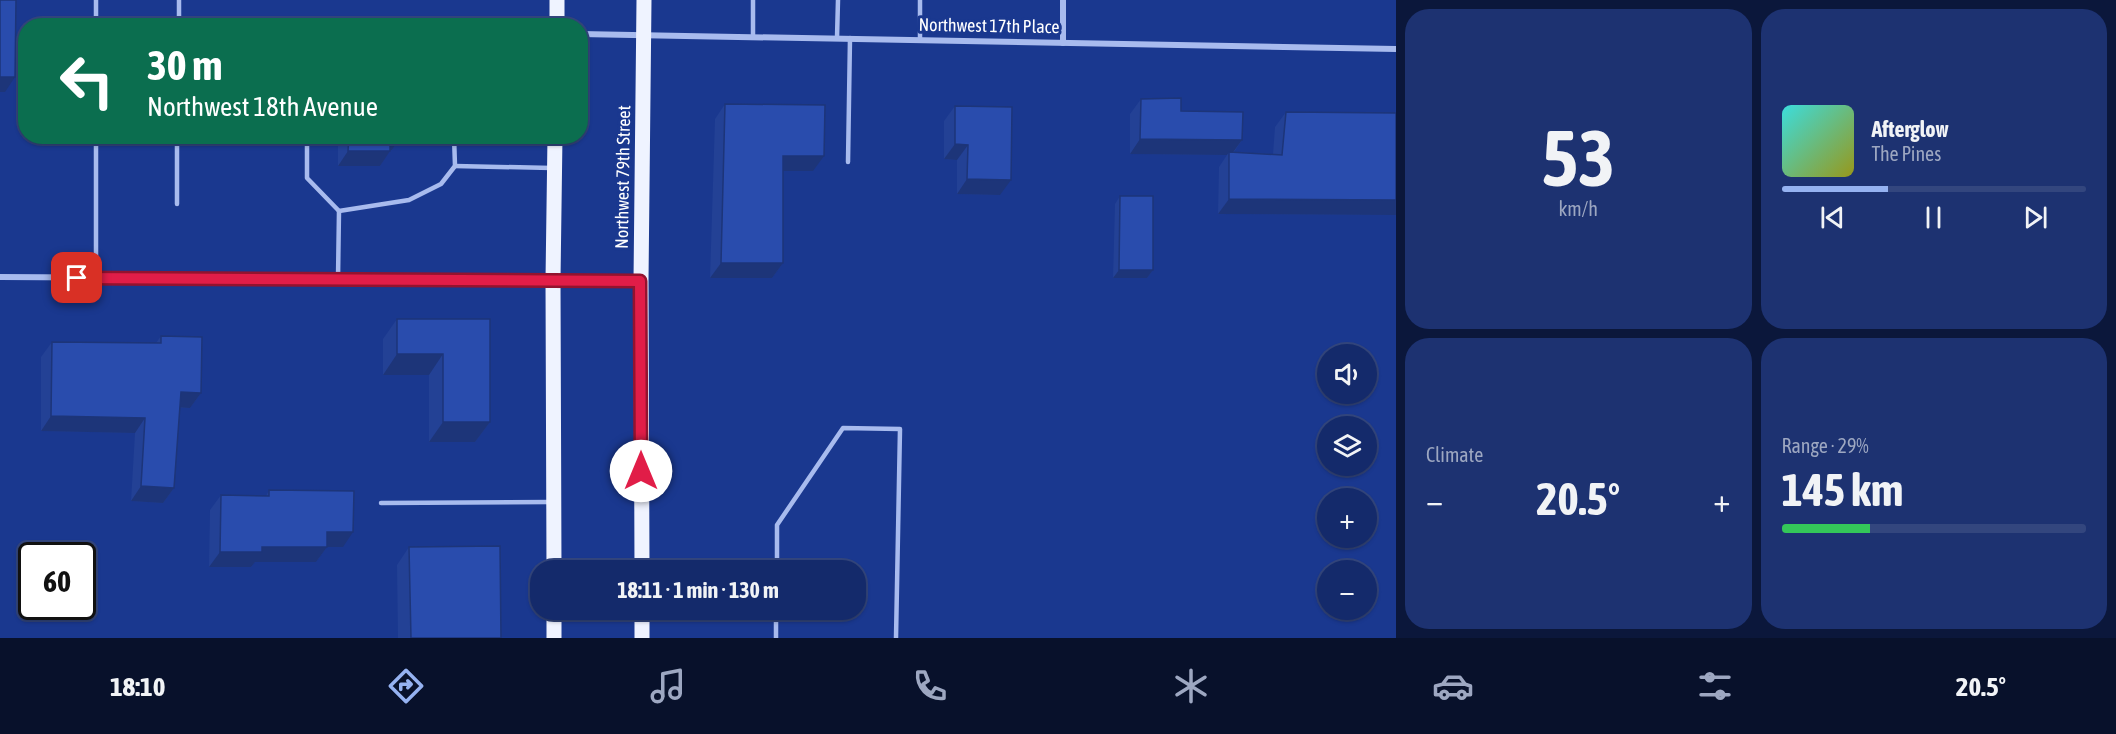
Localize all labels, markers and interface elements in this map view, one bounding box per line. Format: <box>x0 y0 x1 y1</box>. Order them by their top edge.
street label: Northwest 17th Place <box>918 14 1060 37</box>
text: 30 m <box>147 41 222 89</box>
icon: left <box>48 42 126 120</box>
text: Northwest 18th Avenue <box>147 91 378 122</box>
street label: Northwest 79th Street <box>611 105 634 249</box>
text: 53 <box>1542 113 1615 203</box>
text: Afterglow <box>1872 116 1949 142</box>
text: The Pines <box>1872 142 1941 165</box>
text: km/h <box>1558 197 1598 220</box>
icon: previous <box>1816 201 1849 234</box>
icon: pause <box>1917 201 1950 234</box>
icon: next <box>2019 201 2052 234</box>
pin <box>51 252 102 303</box>
icon: arrive <box>60 261 93 294</box>
map controls <box>1317 344 1377 620</box>
button: sound <box>1317 344 1377 404</box>
button: layers <box>1317 416 1377 476</box>
text: Range · 29% <box>1782 434 1869 457</box>
position arrow <box>609 439 673 503</box>
text: Climate <box>1426 443 1483 466</box>
text: 145 km <box>1782 464 1903 516</box>
text: 20.5° <box>1536 473 1620 525</box>
text: − <box>1426 481 1443 519</box>
text: + <box>1713 481 1730 519</box>
button: + <box>1317 488 1377 548</box>
speed limit sign: 60 <box>18 542 96 620</box>
button: − <box>1317 560 1377 620</box>
text: 18:11 · 1 min · 130 m <box>617 577 779 603</box>
icon: directions <box>385 665 427 707</box>
icon: music <box>647 665 689 707</box>
icon: phone <box>909 665 951 707</box>
icon: climate <box>1170 665 1212 707</box>
icon: car <box>1432 665 1474 707</box>
icon: filters <box>1694 665 1736 707</box>
text: 18:10 <box>110 671 165 702</box>
text: 20.5° <box>1956 671 2006 702</box>

